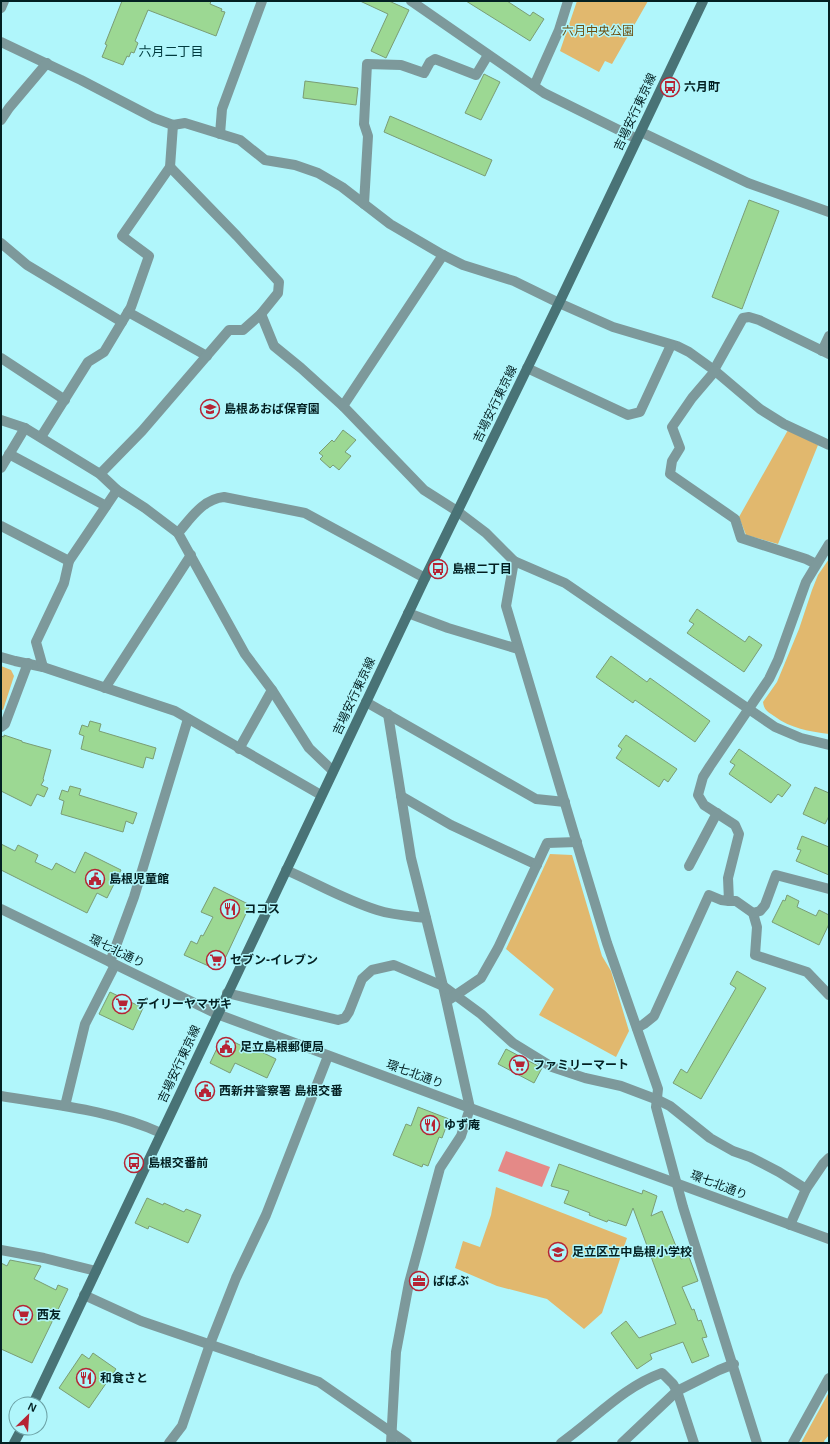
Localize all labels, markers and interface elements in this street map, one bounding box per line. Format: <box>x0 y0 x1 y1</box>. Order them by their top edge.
park label: 六月中央公園 <box>562 24 634 38</box>
district label: 六月二丁目 <box>138 44 204 59</box>
street label: 吉場安行東京線 <box>611 71 659 153</box>
bus stop icon: 六月町 <box>659 76 681 98</box>
place label: 六月町 <box>684 80 720 94</box>
street label: 吉場安行東京線 <box>470 363 520 445</box>
school or university icon: 島根あおば保育園 <box>199 398 221 420</box>
place label: 島根あおば保育園 <box>224 402 320 416</box>
bus stop icon: 島根二丁目 <box>427 558 449 580</box>
place label: 島根二丁目 <box>452 562 512 576</box>
street label: 吉場安行東京線 <box>330 655 378 737</box>
public building icon: 島根児童館 <box>84 868 106 890</box>
place label: 島根児童館 <box>109 872 169 886</box>
restaurant icon: ココス <box>219 898 241 920</box>
place label: ココス <box>244 902 280 916</box>
street label: 環七北通り <box>87 932 147 970</box>
supermarket icon: セブン-イレブン <box>205 949 227 971</box>
place label: セブン-イレブン <box>230 953 318 967</box>
supermarket icon: デイリーヤマザキ <box>111 993 133 1015</box>
place label: デイリーヤマザキ <box>136 997 232 1011</box>
street label: 吉場安行東京線 <box>155 1023 203 1105</box>
public building icon: 足立島根郵便局 <box>215 1036 237 1058</box>
place label: 足立島根郵便局 <box>240 1040 324 1054</box>
supermarket icon: ファミリーマート <box>508 1054 530 1076</box>
street label: 環七北通り <box>384 1057 446 1091</box>
place label: ファミリーマート <box>533 1058 629 1072</box>
public building icon: 西新井警察署 島根交番 <box>194 1080 216 1102</box>
place label: 西新井警察署 島根交番 <box>219 1084 343 1098</box>
restaurant icon: ゆず庵 <box>419 1114 441 1136</box>
place label: ゆず庵 <box>444 1118 480 1132</box>
bus stop icon: 島根交番前 <box>123 1152 145 1174</box>
place label: 島根交番前 <box>148 1156 208 1170</box>
street label: 環七北通り <box>688 1168 750 1202</box>
school or university icon: 足立区立中島根小学校 <box>547 1241 569 1263</box>
place label: 足立区立中島根小学校 <box>572 1245 692 1259</box>
office icon: ぱぱぶ <box>408 1270 430 1292</box>
place label: ぱぱぶ <box>433 1274 469 1288</box>
supermarket icon: 西友 <box>12 1304 34 1326</box>
place label: 西友 <box>37 1308 61 1322</box>
restaurant icon: 和食さと <box>75 1367 97 1389</box>
place label: 和食さと <box>100 1371 148 1385</box>
north arrow <box>8 1396 48 1436</box>
text: N <box>26 1400 38 1414</box>

